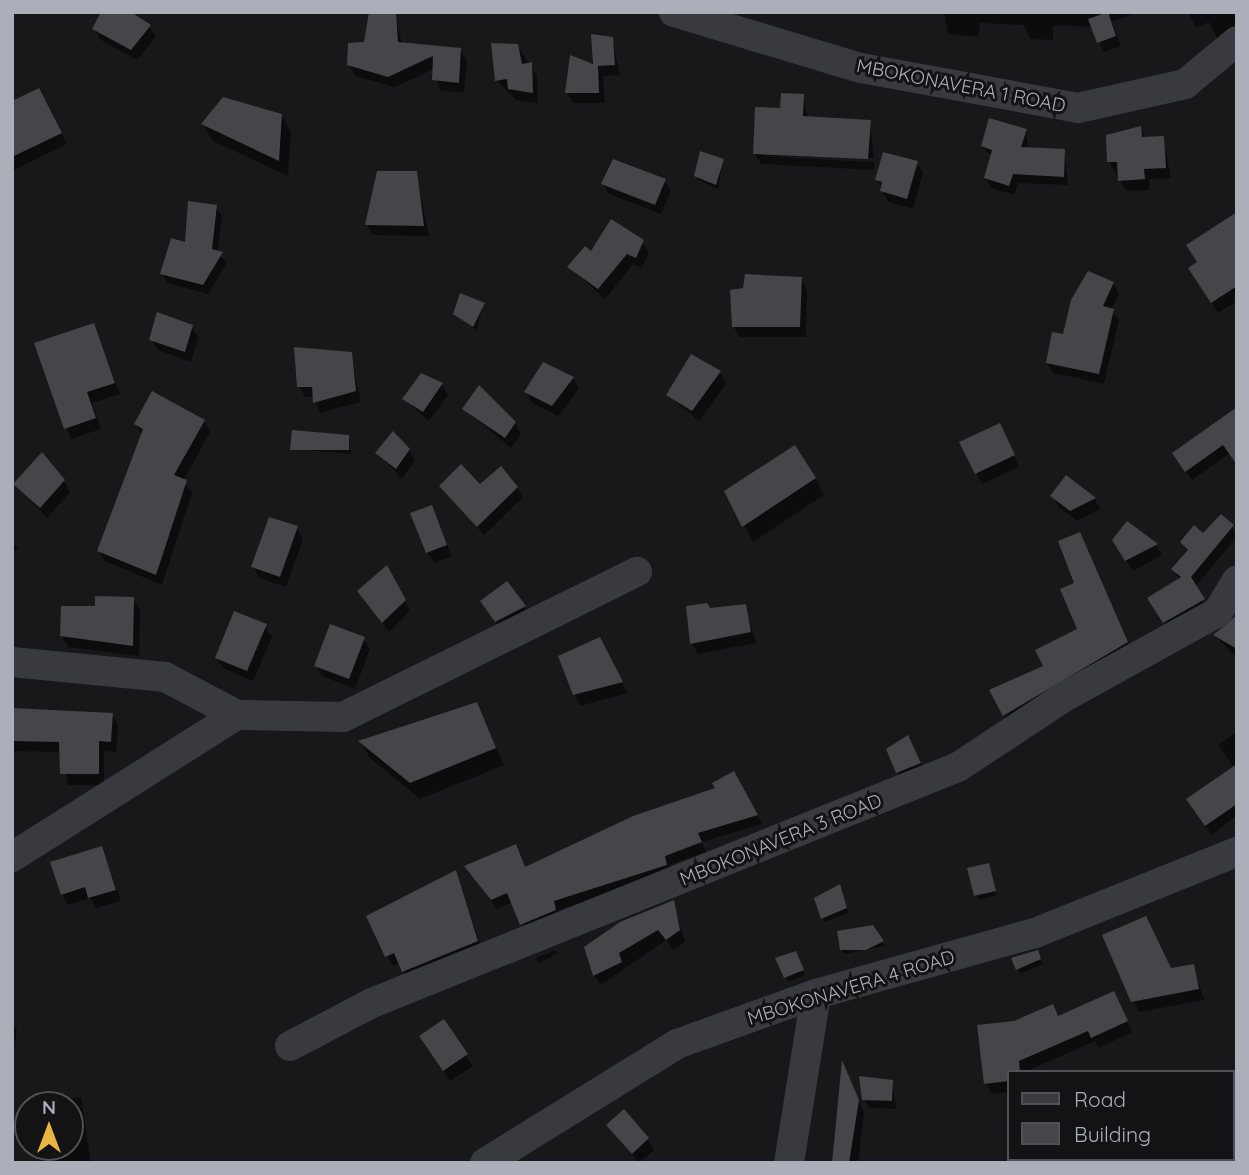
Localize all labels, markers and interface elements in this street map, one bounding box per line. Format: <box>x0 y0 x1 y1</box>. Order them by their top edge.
street label: MBOKONAVERA 1 ROAD <box>854 55 1068 117</box>
street label: MBOKONAVERA 3 ROAD <box>677 789 885 891</box>
street label: MBOKONAVERA 4 ROAD <box>745 946 957 1030</box>
legend <box>1007 1070 1235 1161</box>
text: Road <box>1074 1086 1126 1112</box>
north arrow <box>14 1091 84 1161</box>
text: N <box>42 1095 56 1119</box>
text: Building <box>1074 1121 1151 1147</box>

